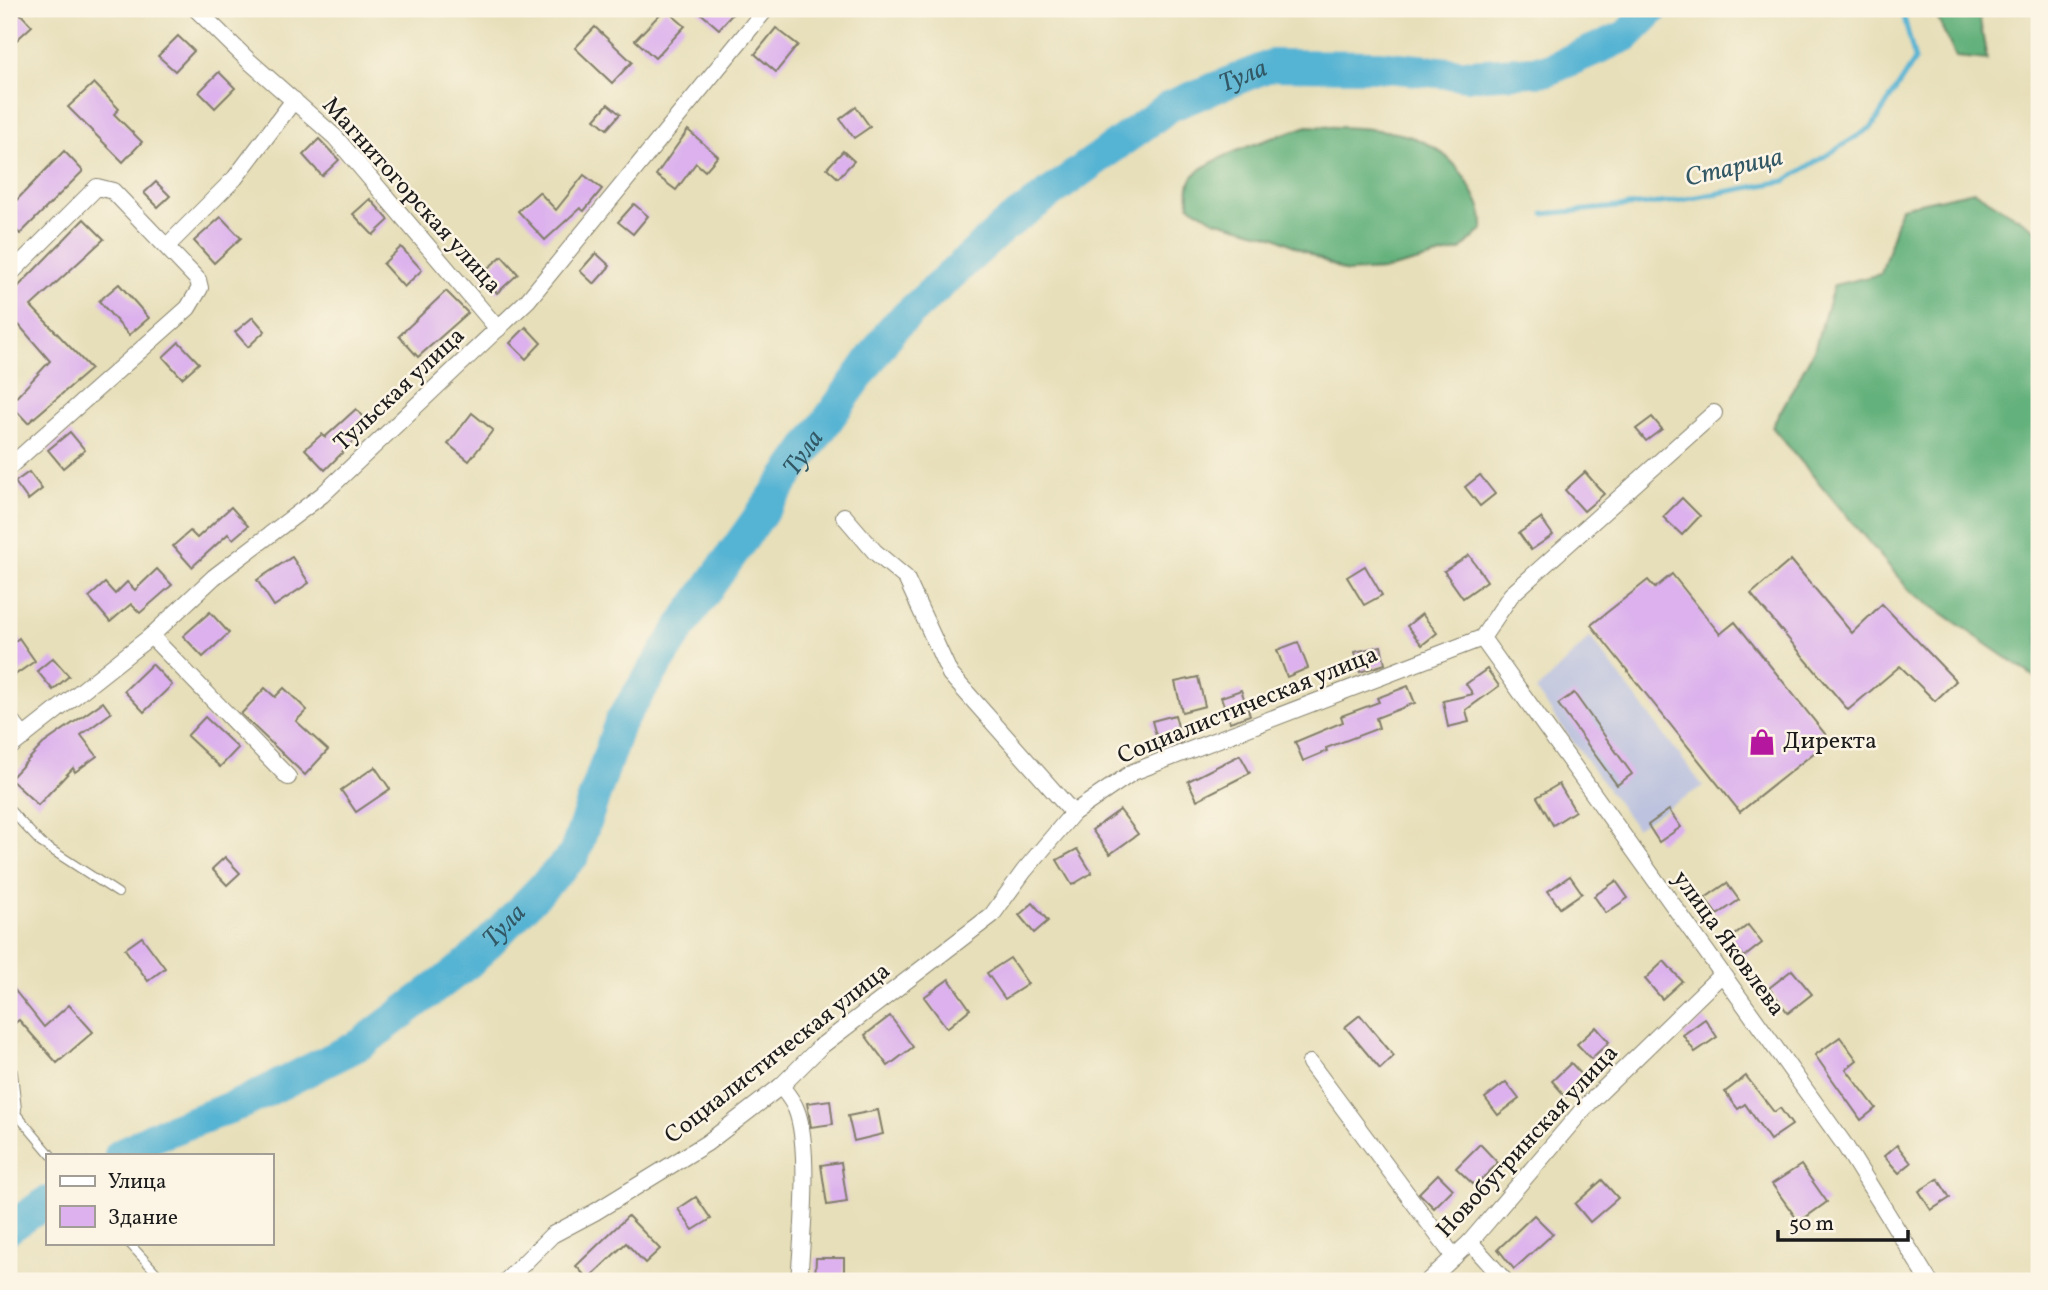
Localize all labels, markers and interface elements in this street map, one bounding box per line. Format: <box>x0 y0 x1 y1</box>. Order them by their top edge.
water label: Тула <box>1214 51 1273 102</box>
street label: Магнитогорская улица <box>313 90 509 302</box>
water label: Старица <box>1681 139 1787 197</box>
street label: Тульская улица <box>327 320 473 460</box>
water label: Тула <box>775 423 833 484</box>
street label: Социалистическая улица <box>1113 638 1383 774</box>
place label: Директа <box>1783 725 1877 759</box>
shop icon: Директа <box>1747 727 1777 757</box>
street label: улица Яковлева <box>1663 864 1793 1024</box>
water label: Тула <box>475 896 535 956</box>
street label: Социалистическая улица <box>658 955 898 1153</box>
street label: Новобугринская улица <box>1429 1038 1627 1246</box>
legend <box>46 1154 273 1244</box>
text: Улица <box>108 1168 166 1197</box>
scale bar <box>1778 1199 1908 1243</box>
text: Здание <box>108 1204 178 1233</box>
text: 50 m <box>1789 1210 1834 1239</box>

